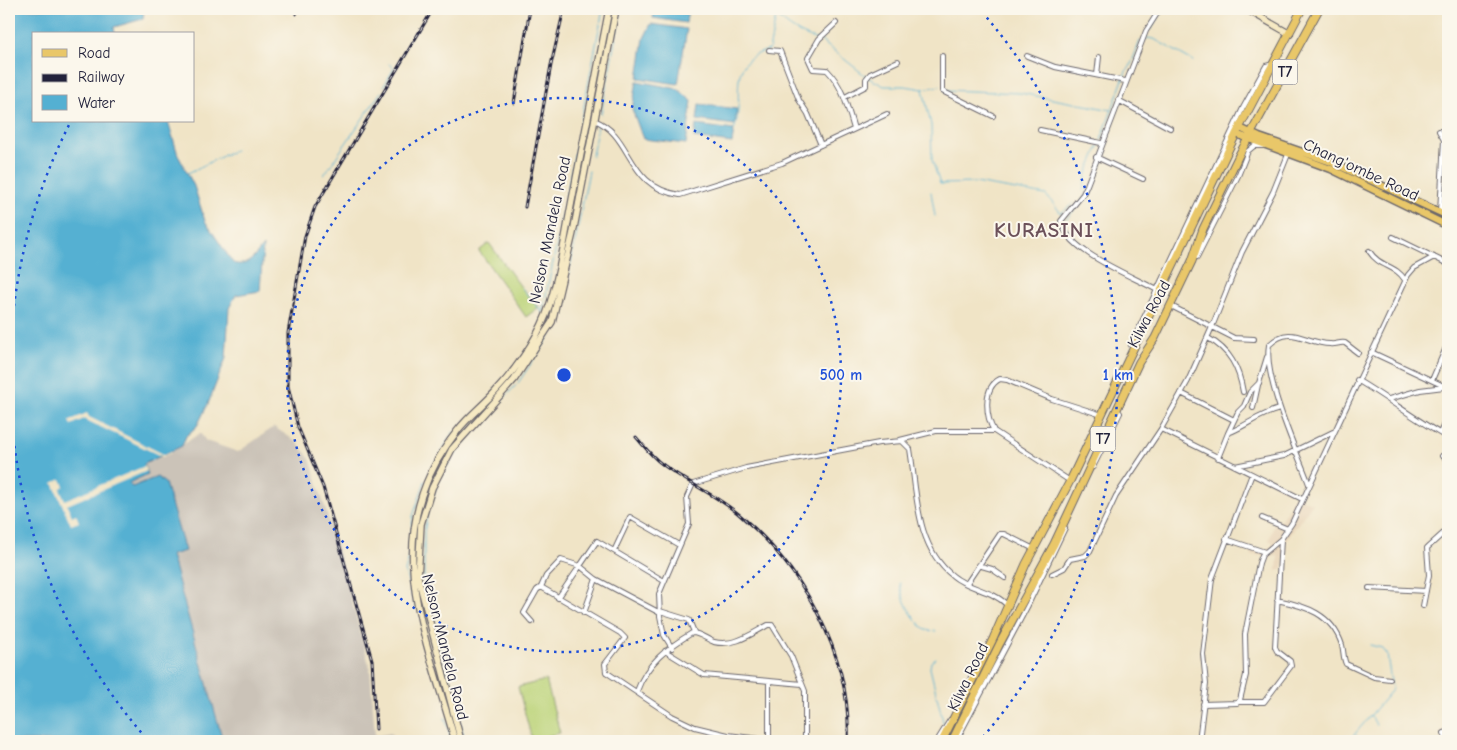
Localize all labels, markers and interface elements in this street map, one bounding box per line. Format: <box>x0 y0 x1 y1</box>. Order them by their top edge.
legend <box>32 32 195 122</box>
text: Road <box>78 44 110 62</box>
road number: T7 <box>1272 60 1298 84</box>
text: Railway <box>78 68 125 86</box>
text: Water <box>78 94 115 112</box>
street label: Chang'ombe Road <box>1300 135 1422 205</box>
street label: Nelson Mandela Road <box>526 155 574 305</box>
district label: KURASINI <box>994 218 1094 242</box>
street label: Kilwa Road <box>1124 277 1174 351</box>
centre of rings <box>555 366 573 384</box>
text: 500 m <box>820 366 862 384</box>
text: 1 km <box>1103 366 1133 384</box>
road number: T7 <box>1090 426 1116 452</box>
street label: Nelson Mandela Road <box>418 572 472 722</box>
street label: Kilwa Road <box>944 640 992 714</box>

